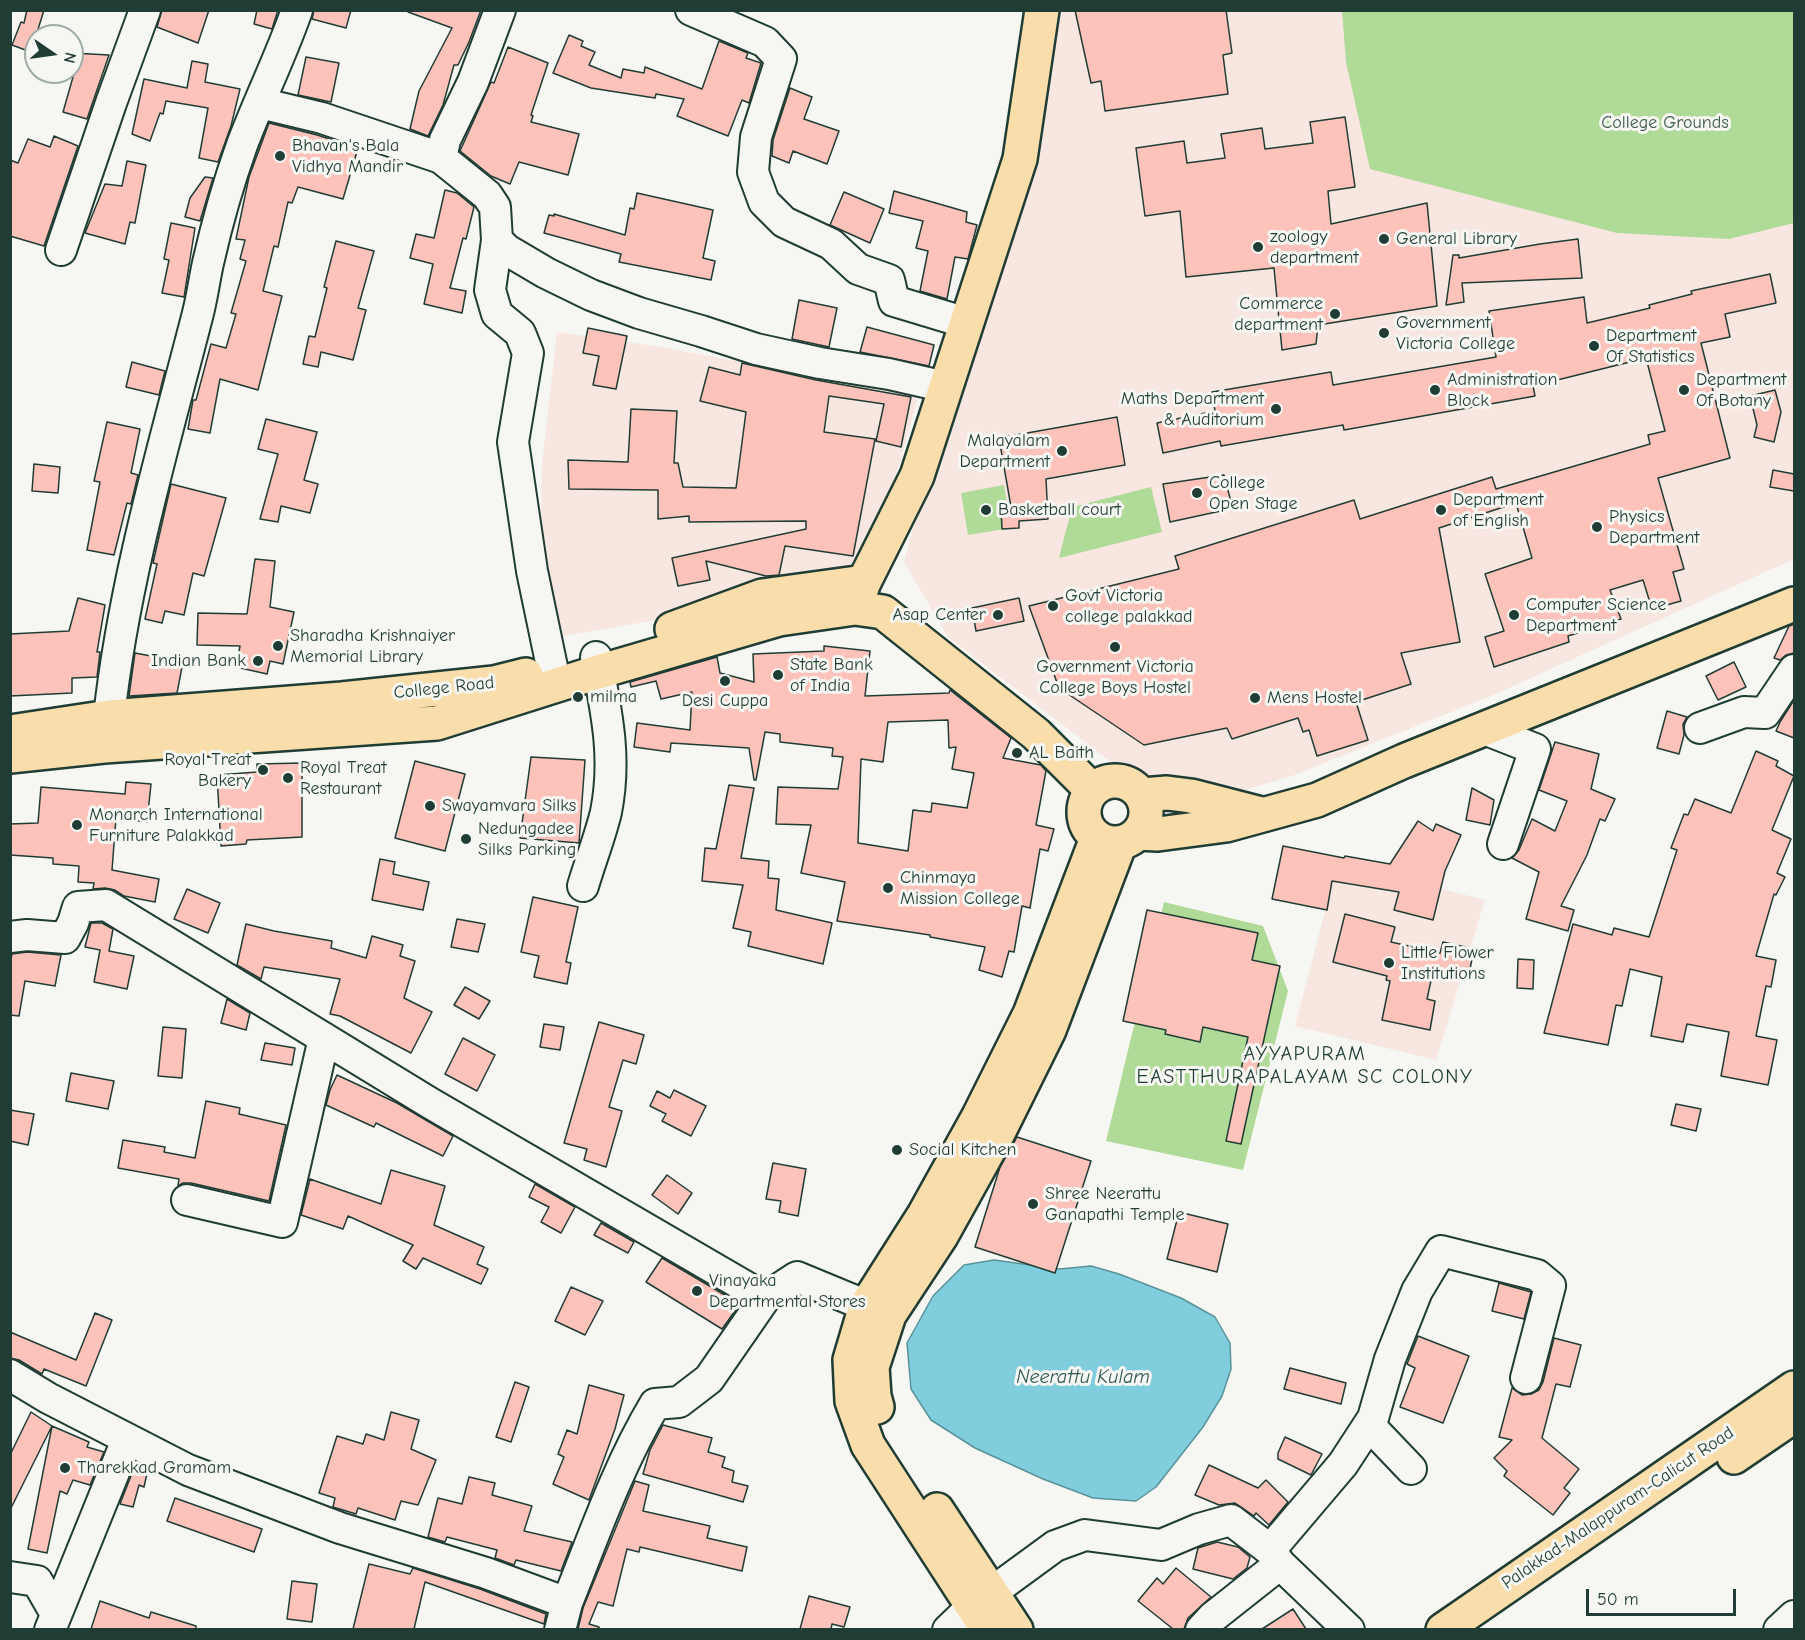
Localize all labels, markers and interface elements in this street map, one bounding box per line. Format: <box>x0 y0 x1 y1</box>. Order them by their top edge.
north arrow <box>24 24 84 84</box>
text: N <box>60 50 80 65</box>
park label: College Grounds <box>1601 112 1729 134</box>
place label: Bhavan's Bala Vidhya Mandir <box>292 135 403 178</box>
marker: Bhavan's Bala Vidhya Mandir <box>273 149 287 163</box>
place label: zoology department <box>1270 226 1359 268</box>
place label: General Library <box>1396 228 1517 250</box>
marker: General Library <box>1377 232 1391 246</box>
marker: zoology department <box>1251 240 1265 254</box>
place label: Commerce department <box>1234 293 1323 336</box>
marker: Commerce department <box>1328 307 1342 321</box>
place label: Government Victoria College <box>1396 312 1515 354</box>
place label: Department Of Statistics <box>1606 325 1696 368</box>
marker: Government Victoria College <box>1377 326 1391 340</box>
marker: Department Of Statistics <box>1587 339 1601 353</box>
place label: Administration Block <box>1447 369 1557 412</box>
place label: Department Of Botany <box>1696 369 1786 412</box>
marker: Administration Block <box>1428 383 1442 397</box>
marker: Department Of Botany <box>1677 383 1691 397</box>
place label: Maths Department & Auditorium <box>1121 388 1264 430</box>
marker: Maths Department & Auditorium <box>1269 402 1283 416</box>
place label: Malayalam Department <box>960 430 1050 472</box>
marker: Malayalam Department <box>1055 444 1069 458</box>
place label: College Open Stage <box>1209 472 1298 514</box>
marker: College Open Stage <box>1190 486 1204 500</box>
place label: Department of English <box>1453 489 1543 532</box>
place label: Basketball court <box>998 499 1121 521</box>
marker: Basketball court <box>979 503 993 517</box>
marker: Department of English <box>1434 503 1448 517</box>
place label: Physics Department <box>1609 506 1699 548</box>
marker: Physics Department <box>1590 520 1604 534</box>
place label: Govt Victoria college palakkad <box>1065 585 1193 628</box>
place label: Computer Science Department <box>1526 594 1666 636</box>
marker: Govt Victoria college palakkad <box>1046 599 1060 613</box>
place label: Asap Center <box>892 604 986 626</box>
marker: Asap Center <box>991 608 1005 622</box>
marker: Computer Science Department <box>1507 608 1521 622</box>
place label: Sharadha Krishnaiyer Memorial Library <box>290 625 455 668</box>
marker: Sharadha Krishnaiyer Memorial Library <box>271 639 285 653</box>
marker: Government Victoria College Boys Hostel <box>1108 640 1122 654</box>
place label: Indian Bank <box>151 650 246 672</box>
marker: Indian Bank <box>251 654 265 668</box>
place label: State Bank of India <box>790 654 873 696</box>
place label: Government Victoria College Boys Hostel <box>1036 656 1194 698</box>
marker: State Bank of India <box>771 668 785 682</box>
street label: College Road <box>393 672 495 704</box>
marker: Desi Cuppa <box>718 674 732 688</box>
place label: milma <box>590 686 637 708</box>
place label: Mens Hostel <box>1267 687 1362 709</box>
marker: milma <box>571 690 585 704</box>
place label: Desi Cuppa <box>682 690 768 712</box>
marker: Mens Hostel <box>1248 691 1262 705</box>
place label: AL Baith <box>1029 742 1094 764</box>
marker: AL Baith <box>1010 746 1024 760</box>
place label: Royal Treat Bakery <box>164 749 251 792</box>
place label: Royal Treat Restaurant <box>300 757 387 800</box>
marker: Royal Treat Bakery <box>256 763 270 777</box>
marker: Royal Treat Restaurant <box>281 771 295 785</box>
place label: Swayamvara Silks <box>442 795 576 817</box>
marker: Swayamvara Silks <box>423 799 437 813</box>
place label: Monarch International Furniture Palakkad <box>89 804 263 846</box>
marker: Monarch International Furniture Palakkad <box>70 818 84 832</box>
place label: Nedungadee Silks Parking <box>478 818 576 860</box>
marker: Nedungadee Silks Parking <box>459 832 473 846</box>
place label: Chinmaya Mission College <box>900 867 1020 910</box>
marker: Chinmaya Mission College <box>881 881 895 895</box>
place label: Little Flower Institutions <box>1401 942 1494 984</box>
marker: Little Flower Institutions <box>1382 956 1396 970</box>
district label: AYYAPURAM EASTTHURAPALAYAM SC COLONY <box>1137 1042 1473 1089</box>
place label: Social Kitchen <box>909 1139 1017 1161</box>
marker: Social Kitchen <box>890 1143 904 1157</box>
place label: Shree Neerattu Ganapathi Temple <box>1045 1183 1185 1226</box>
marker: Shree Neerattu Ganapathi Temple <box>1026 1197 1040 1211</box>
place label: Vinayaka Departmental Stores <box>709 1270 866 1312</box>
marker: Vinayaka Departmental Stores <box>690 1284 704 1298</box>
water label: Neerattu Kulam <box>1016 1365 1150 1389</box>
street label: Palakkad-Malappuram-Calicut Road <box>1498 1422 1738 1594</box>
place label: Tharekkad Gramam <box>77 1457 231 1479</box>
marker: Tharekkad Gramam <box>58 1461 72 1475</box>
scale bar <box>1589 1577 1739 1615</box>
text: 50 m <box>1597 1589 1639 1610</box>

